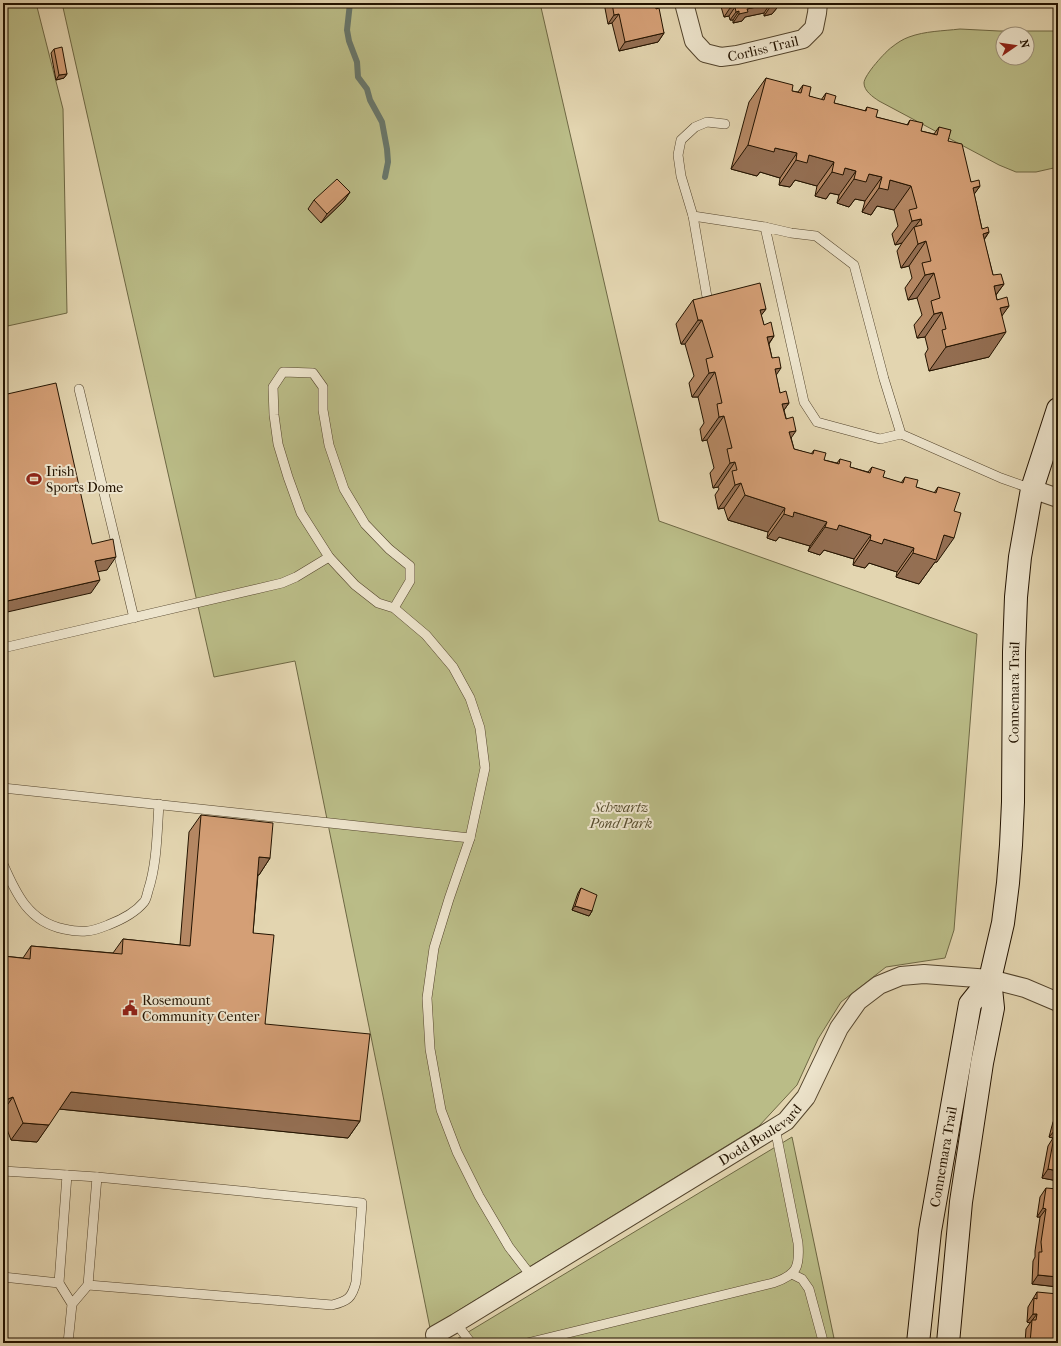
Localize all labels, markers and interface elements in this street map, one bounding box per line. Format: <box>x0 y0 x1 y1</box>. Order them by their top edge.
north arrow <box>995 26 1035 66</box>
street label: Corliss Trail <box>727 32 801 65</box>
text: N <box>1017 38 1032 50</box>
place label: Irish Sports Dome <box>46 463 123 496</box>
sports icon: Irish Sports Dome <box>25 470 43 488</box>
street label: Connemara Trail <box>1005 641 1023 744</box>
park label: Schwartz Pond Park <box>589 799 652 832</box>
place label: Rosemount Community Center <box>142 992 259 1025</box>
public building icon: Rosemount Community Center <box>121 999 139 1017</box>
street label: Dodd Boulevard <box>715 1101 806 1169</box>
street label: Connemara Trail <box>926 1105 961 1209</box>

